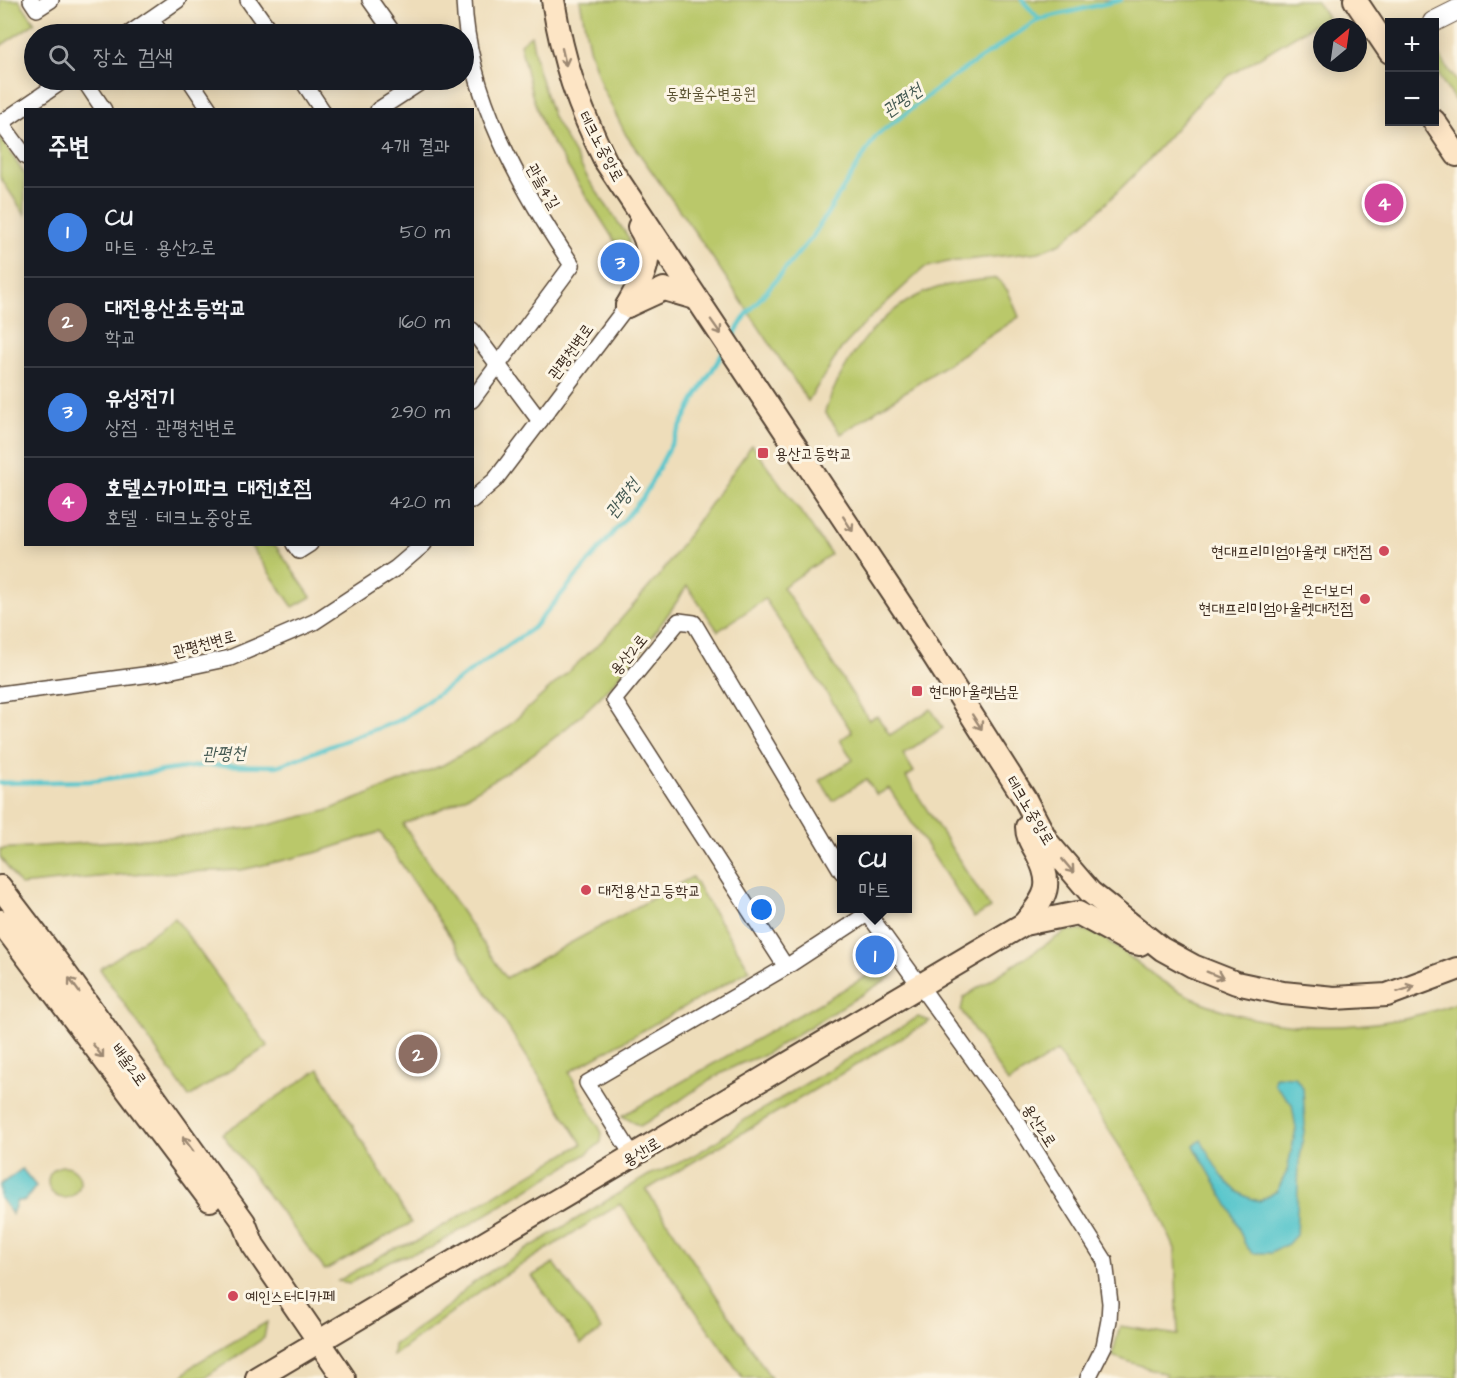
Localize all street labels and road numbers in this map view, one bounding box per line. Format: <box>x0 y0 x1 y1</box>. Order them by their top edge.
street label: 테크노중앙로 <box>573 107 629 186</box>
street label: 관들4길 <box>521 160 565 214</box>
street label: 관평천변로 <box>543 319 599 384</box>
street label: 관평천변로 <box>170 625 238 663</box>
street label: 용산2로 <box>605 629 653 680</box>
street label: 테크노중앙로 <box>1001 772 1059 849</box>
street label: 배울2로 <box>106 1039 152 1090</box>
street label: 용산2로 <box>1017 1100 1061 1152</box>
street label: 용산1로 <box>618 1132 665 1172</box>

